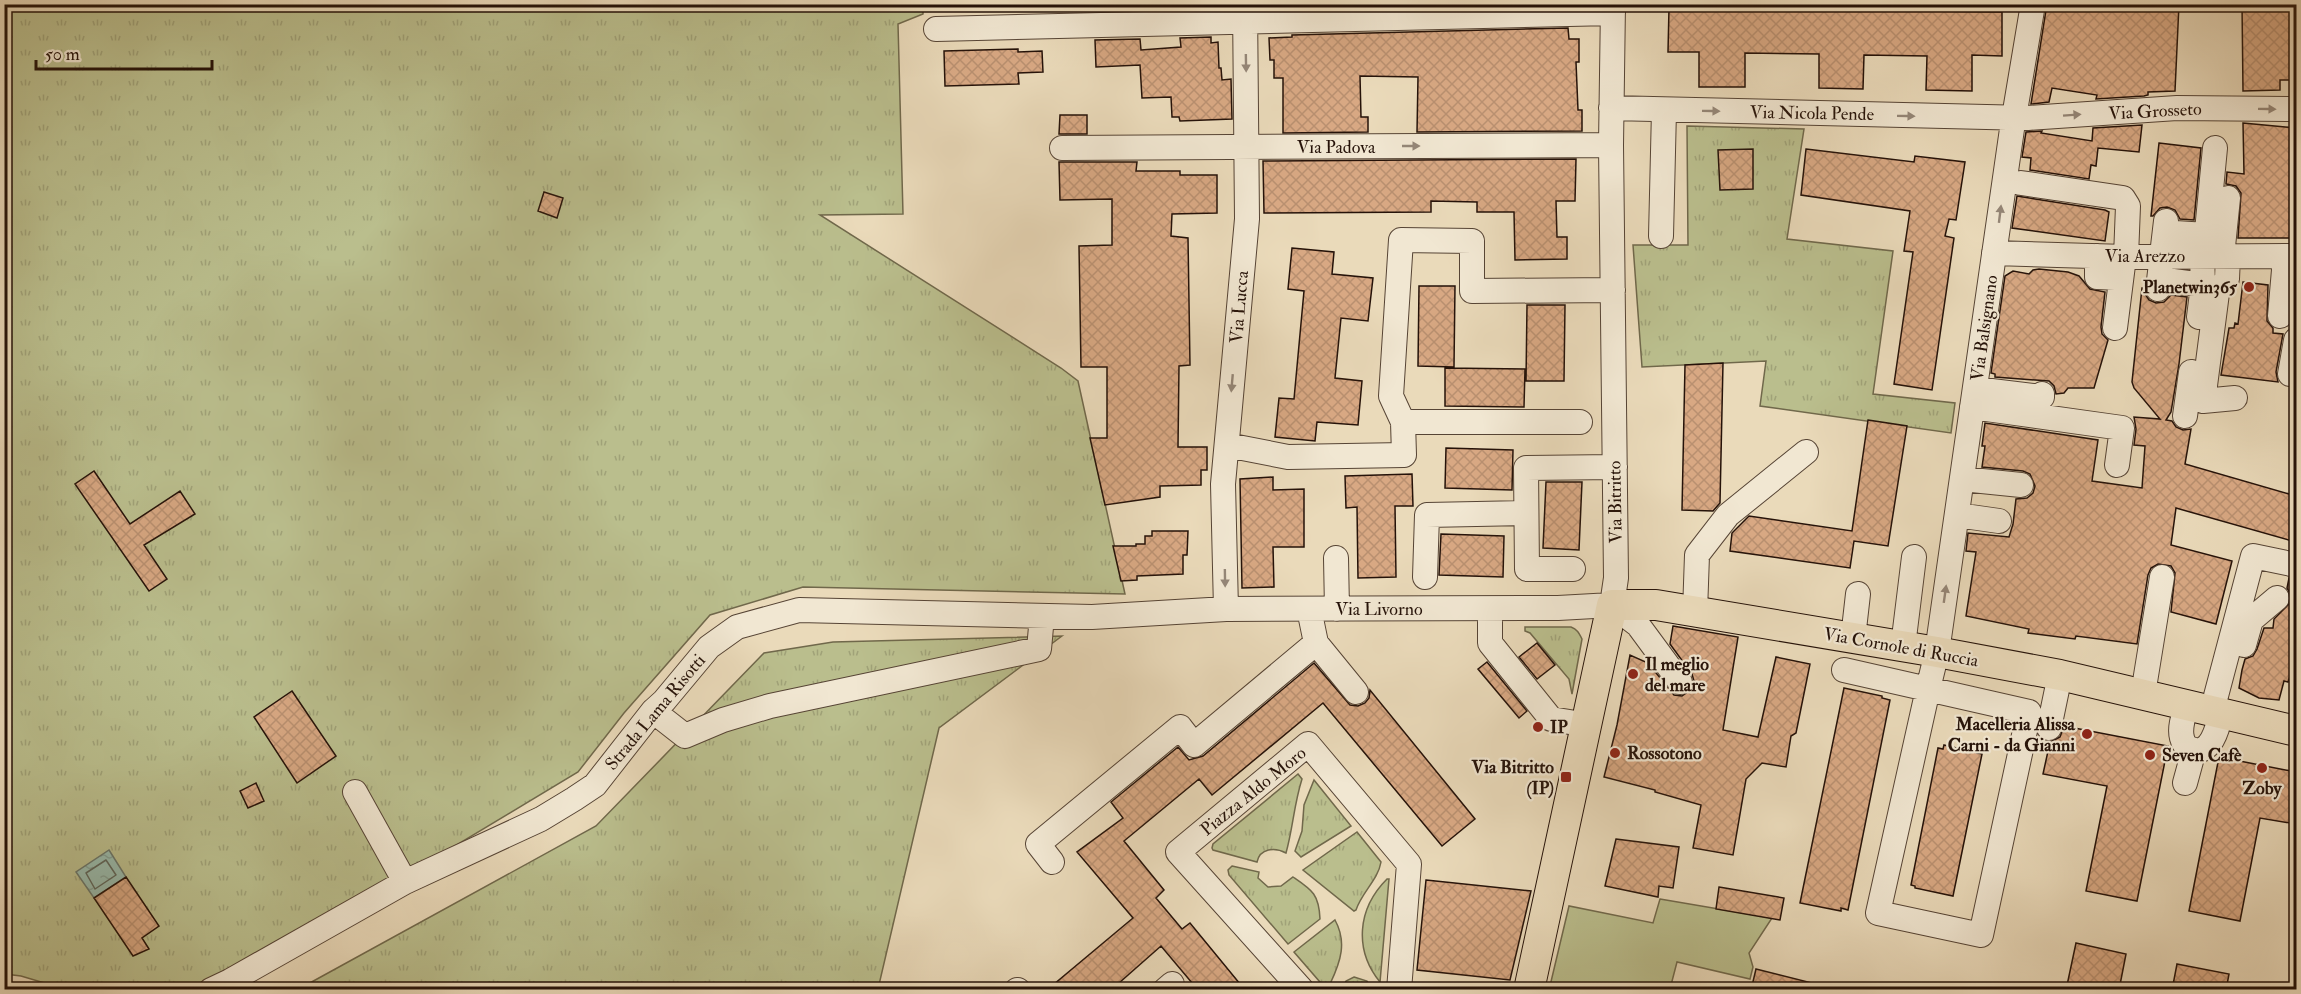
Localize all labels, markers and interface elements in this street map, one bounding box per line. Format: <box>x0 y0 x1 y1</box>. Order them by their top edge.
scale bar <box>36 33 212 71</box>
text: 50 m <box>45 43 80 66</box>
one-way arrow <box>1242 53 1251 72</box>
street label: Via Grosseto <box>2108 98 2203 125</box>
street label: Via Nicola Pende <box>1750 101 1875 126</box>
one-way arrow <box>2257 104 2276 114</box>
one-way arrow <box>1702 106 1721 116</box>
one-way arrow <box>2062 110 2081 120</box>
one-way arrow <box>1897 111 1916 120</box>
street label: Via Padova <box>1297 136 1376 159</box>
one-way arrow <box>1401 141 1420 151</box>
one-way arrow <box>1995 204 2005 223</box>
street label: Via Arezzo <box>2105 245 2186 268</box>
street label: Via Lucca <box>1225 269 1254 344</box>
street label: Via Balsignano <box>1966 273 2003 383</box>
place label: Planetwin365 <box>2143 276 2238 299</box>
marker: Planetwin365 <box>2242 280 2256 294</box>
one-way arrow <box>1228 374 1237 393</box>
street label: Via Bitritto <box>1603 460 1628 543</box>
one-way arrow <box>1220 568 1230 587</box>
one-way arrow <box>1941 584 1950 603</box>
street label: Via Livorno <box>1335 598 1423 621</box>
street label: Via Cornole di Ruccia <box>1822 623 1981 673</box>
street label: Strada Lama Risotti <box>600 649 711 775</box>
place label: Il meglio del mare <box>1645 653 1709 697</box>
marker: Il meglio del mare <box>1626 667 1640 681</box>
place label: Macelleria Alissa Carni - da Gianni <box>1948 713 2076 757</box>
place label: IP <box>1550 716 1568 739</box>
marker: IP <box>1531 720 1545 734</box>
marker: Macelleria Alissa Carni - da Gianni <box>2080 727 2094 741</box>
street label: Piazza Aldo Moro <box>1196 741 1311 841</box>
place label: Rossotono <box>1627 742 1702 765</box>
place label: Seven Cafè <box>2162 744 2242 767</box>
marker: Rossotono <box>1608 746 1622 760</box>
marker: Seven Cafè <box>2143 748 2157 762</box>
place label: Via Bitritto (IP) <box>1470 756 1554 800</box>
marker: Zoby <box>2255 761 2269 775</box>
marker: Via Bitritto (IP) <box>1559 770 1573 784</box>
place label: Zoby <box>2243 777 2282 800</box>

